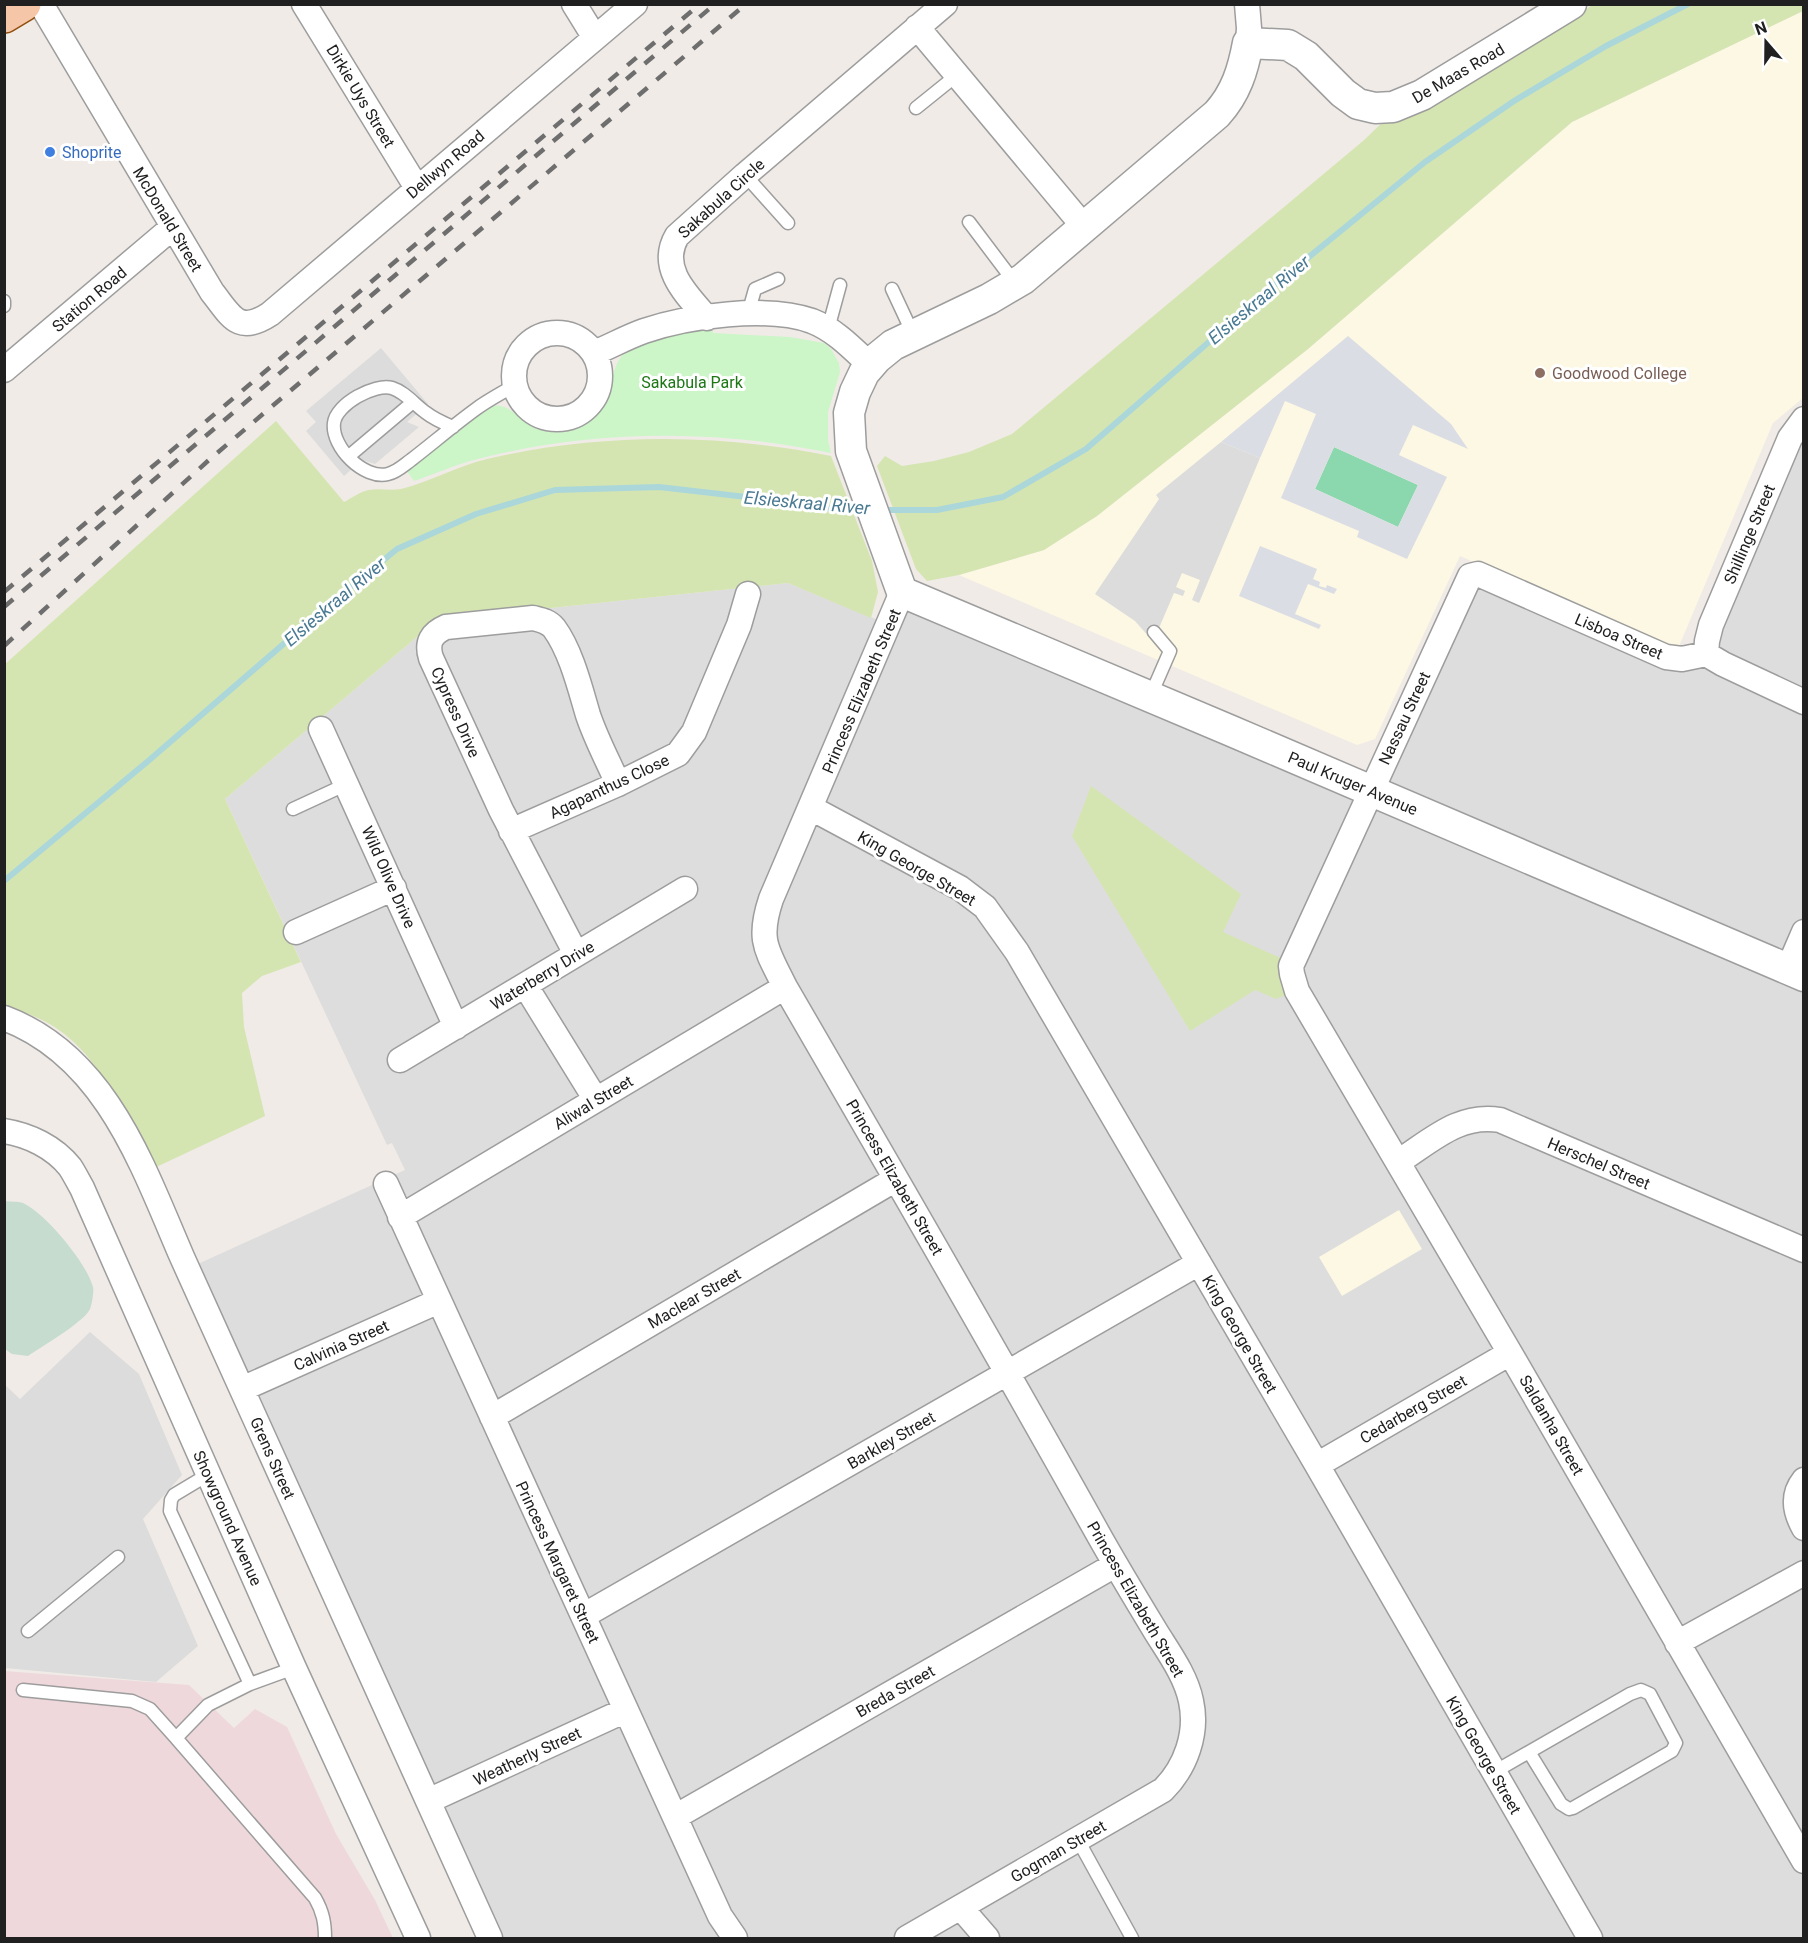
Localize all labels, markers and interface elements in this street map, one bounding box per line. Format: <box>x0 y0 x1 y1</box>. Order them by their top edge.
north arrow <box>1736 12 1796 72</box>
text: N <box>1752 18 1770 39</box>
street label: De Maas Road <box>1409 39 1508 107</box>
street label: Dirkie Uys Street <box>322 41 399 151</box>
street label: Dellwyn Road <box>402 126 488 202</box>
place label: Shoprite <box>62 143 121 162</box>
marker: Shoprite <box>43 145 57 159</box>
street label: Sakabula Circle <box>674 155 768 242</box>
street label: McDonald Street <box>129 164 206 275</box>
water label: Elsieskraal River <box>1204 250 1315 348</box>
street label: Station Road <box>48 263 130 336</box>
place label: Goodwood College <box>1552 364 1687 383</box>
marker: Goodwood College <box>1533 366 1547 380</box>
park label: Sakabula Park <box>641 373 744 392</box>
street label: Shillinge Street <box>1720 482 1779 587</box>
water label: Elsieskraal River <box>743 487 872 519</box>
water label: Elsieskraal River <box>280 552 391 650</box>
street label: Princess Elizabeth Street <box>818 606 905 776</box>
street label: Lisboa Street <box>1572 609 1666 664</box>
street label: Cypress Drive <box>427 664 484 760</box>
street label: Nassau Street <box>1375 669 1434 768</box>
street label: Paul Kruger Avenue <box>1285 748 1420 819</box>
street label: Agapanthus Close <box>546 750 672 823</box>
street label: Wild Olive Drive <box>358 823 420 931</box>
street label: King George Street <box>854 827 979 910</box>
street label: Waterberry Drive <box>487 937 598 1014</box>
street label: Aliwal Street <box>550 1071 636 1133</box>
street label: Princess Elizabeth Street <box>842 1096 947 1259</box>
street label: Herschel Street <box>1545 1133 1653 1194</box>
street label: Maclear Street <box>645 1264 744 1333</box>
street label: King George Street <box>1198 1272 1281 1397</box>
street label: Calvinia Street <box>291 1316 392 1375</box>
street label: Cedarberg Street <box>1357 1371 1470 1448</box>
street label: Saldanha Street <box>1515 1372 1588 1479</box>
street label: Barkley Street <box>844 1408 939 1473</box>
street label: Grens Street <box>246 1414 299 1502</box>
street label: Showground Avenue <box>189 1448 266 1589</box>
street label: Princess Margaret Street <box>512 1478 603 1646</box>
street label: Princess Elizabeth Street <box>1083 1518 1188 1681</box>
street label: Breda Street <box>853 1661 938 1722</box>
street label: King George Street <box>1442 1693 1525 1818</box>
street label: Weatherly Street <box>470 1723 584 1790</box>
street label: Gogman Street <box>1007 1817 1109 1886</box>

